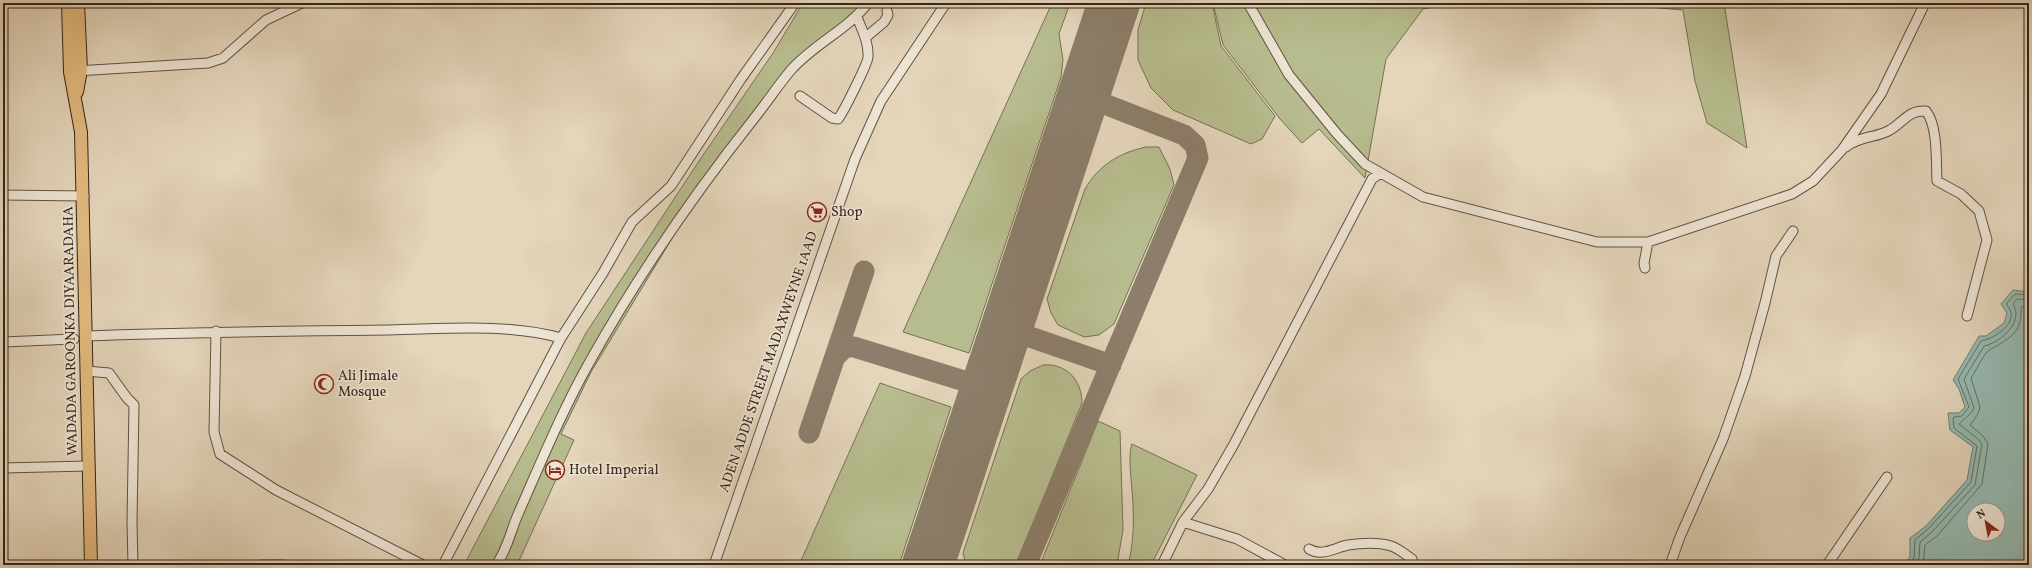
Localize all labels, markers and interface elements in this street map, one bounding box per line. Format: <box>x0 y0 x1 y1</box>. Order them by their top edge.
supermarket icon: Shop <box>806 201 828 223</box>
place label: Shop <box>831 203 863 222</box>
street label: WADADA GAROONKA DIYAARADAHA <box>59 206 83 456</box>
street label: ADEN ADDE STREET MADAXWEYNE 1AAD <box>715 229 823 495</box>
place label: Ali Jimale Mosque <box>338 367 398 402</box>
mosque icon: Ali Jimale Mosque <box>313 373 335 395</box>
hotel icon: Hotel Imperial <box>544 459 566 481</box>
place label: Hotel Imperial <box>569 461 659 480</box>
north arrow <box>1966 502 2006 542</box>
text: N <box>1974 506 1989 523</box>

